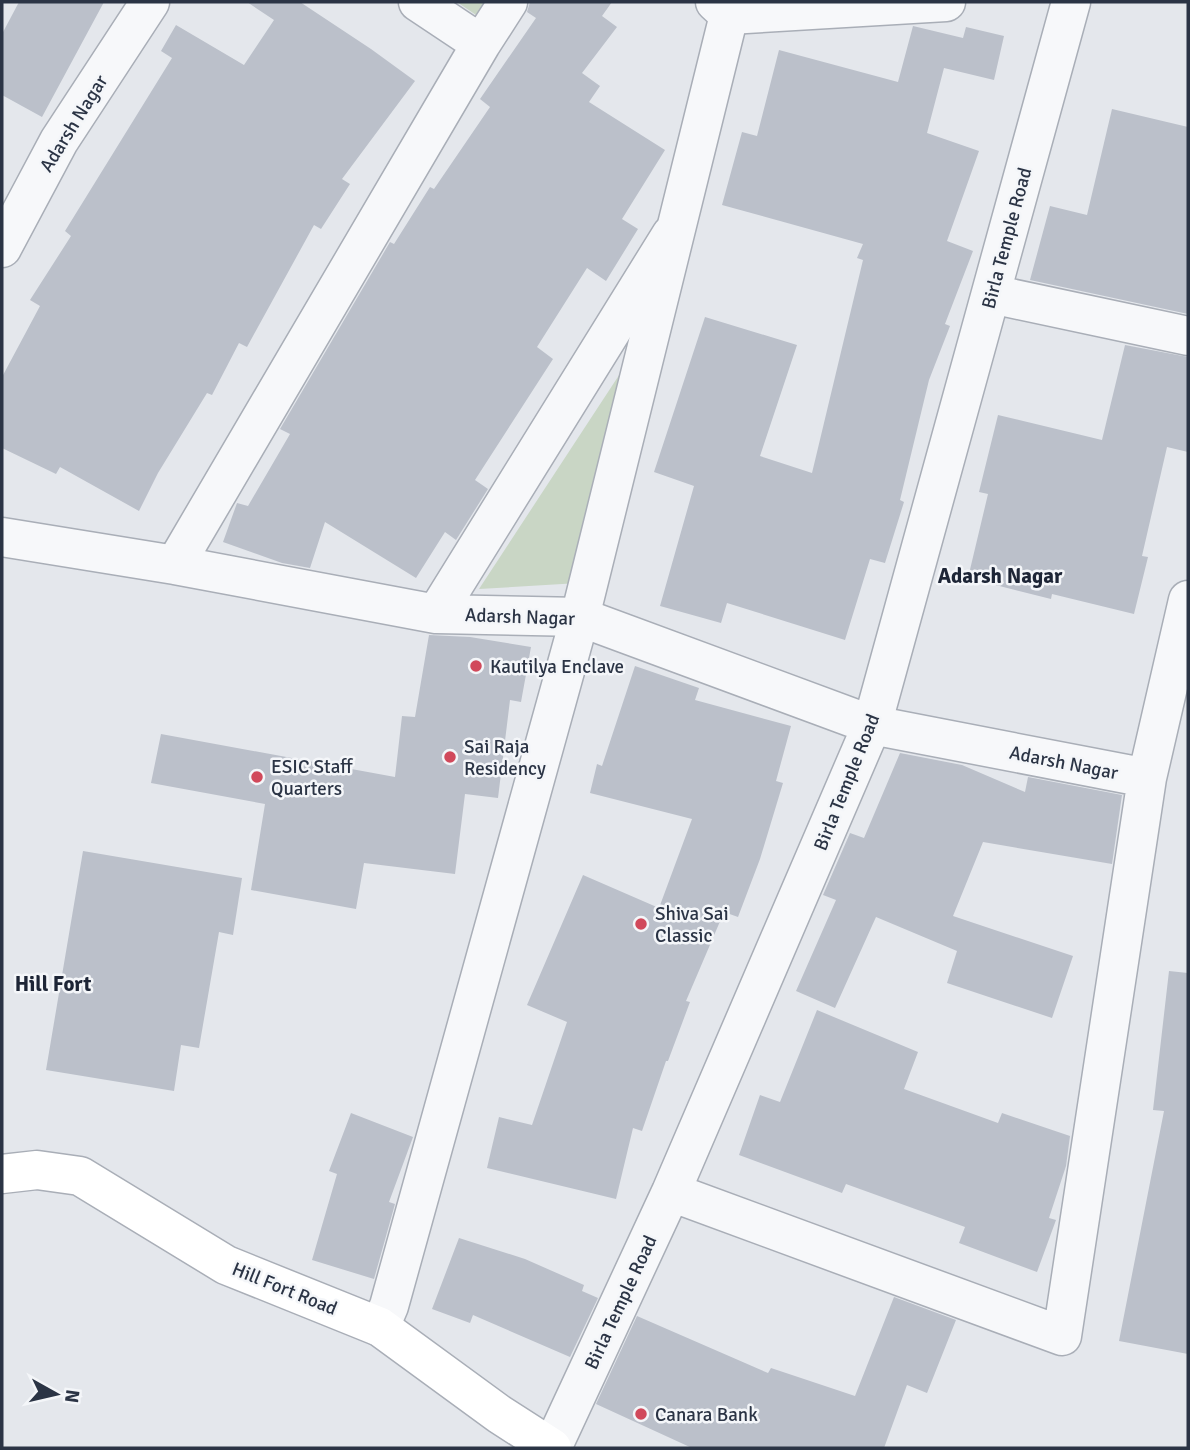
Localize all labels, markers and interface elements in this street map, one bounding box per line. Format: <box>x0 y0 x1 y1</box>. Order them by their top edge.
street label: Adarsh Nagar <box>34 70 113 177</box>
street label: Birla Temple Road <box>977 165 1037 312</box>
district label: Adarsh Nagar <box>938 563 1063 589</box>
street label: Adarsh Nagar <box>465 603 575 631</box>
place label: Kautilya Enclave <box>490 655 624 679</box>
marker: Kautilya Enclave <box>468 658 484 674</box>
street label: Birla Temple Road <box>809 711 885 854</box>
place label: Sai Raja Residency <box>464 735 546 781</box>
street label: Adarsh Nagar <box>1007 741 1120 785</box>
marker: Sai Raja Residency <box>442 749 458 765</box>
place label: ESIC Staff Quarters <box>271 755 353 801</box>
marker: ESIC Staff Quarters <box>249 769 265 785</box>
place label: Shiva Sai Classic <box>655 902 729 948</box>
marker: Shiva Sai Classic <box>633 916 649 932</box>
district label: Hill Fort <box>15 971 91 997</box>
street label: Birla Temple Road <box>579 1232 662 1373</box>
street label: Hill Fort Road <box>229 1257 341 1321</box>
north arrow <box>21 1359 91 1429</box>
text: N <box>59 1388 85 1404</box>
place label: Canara Bank <box>655 1403 758 1427</box>
marker: Canara Bank <box>633 1406 649 1422</box>

